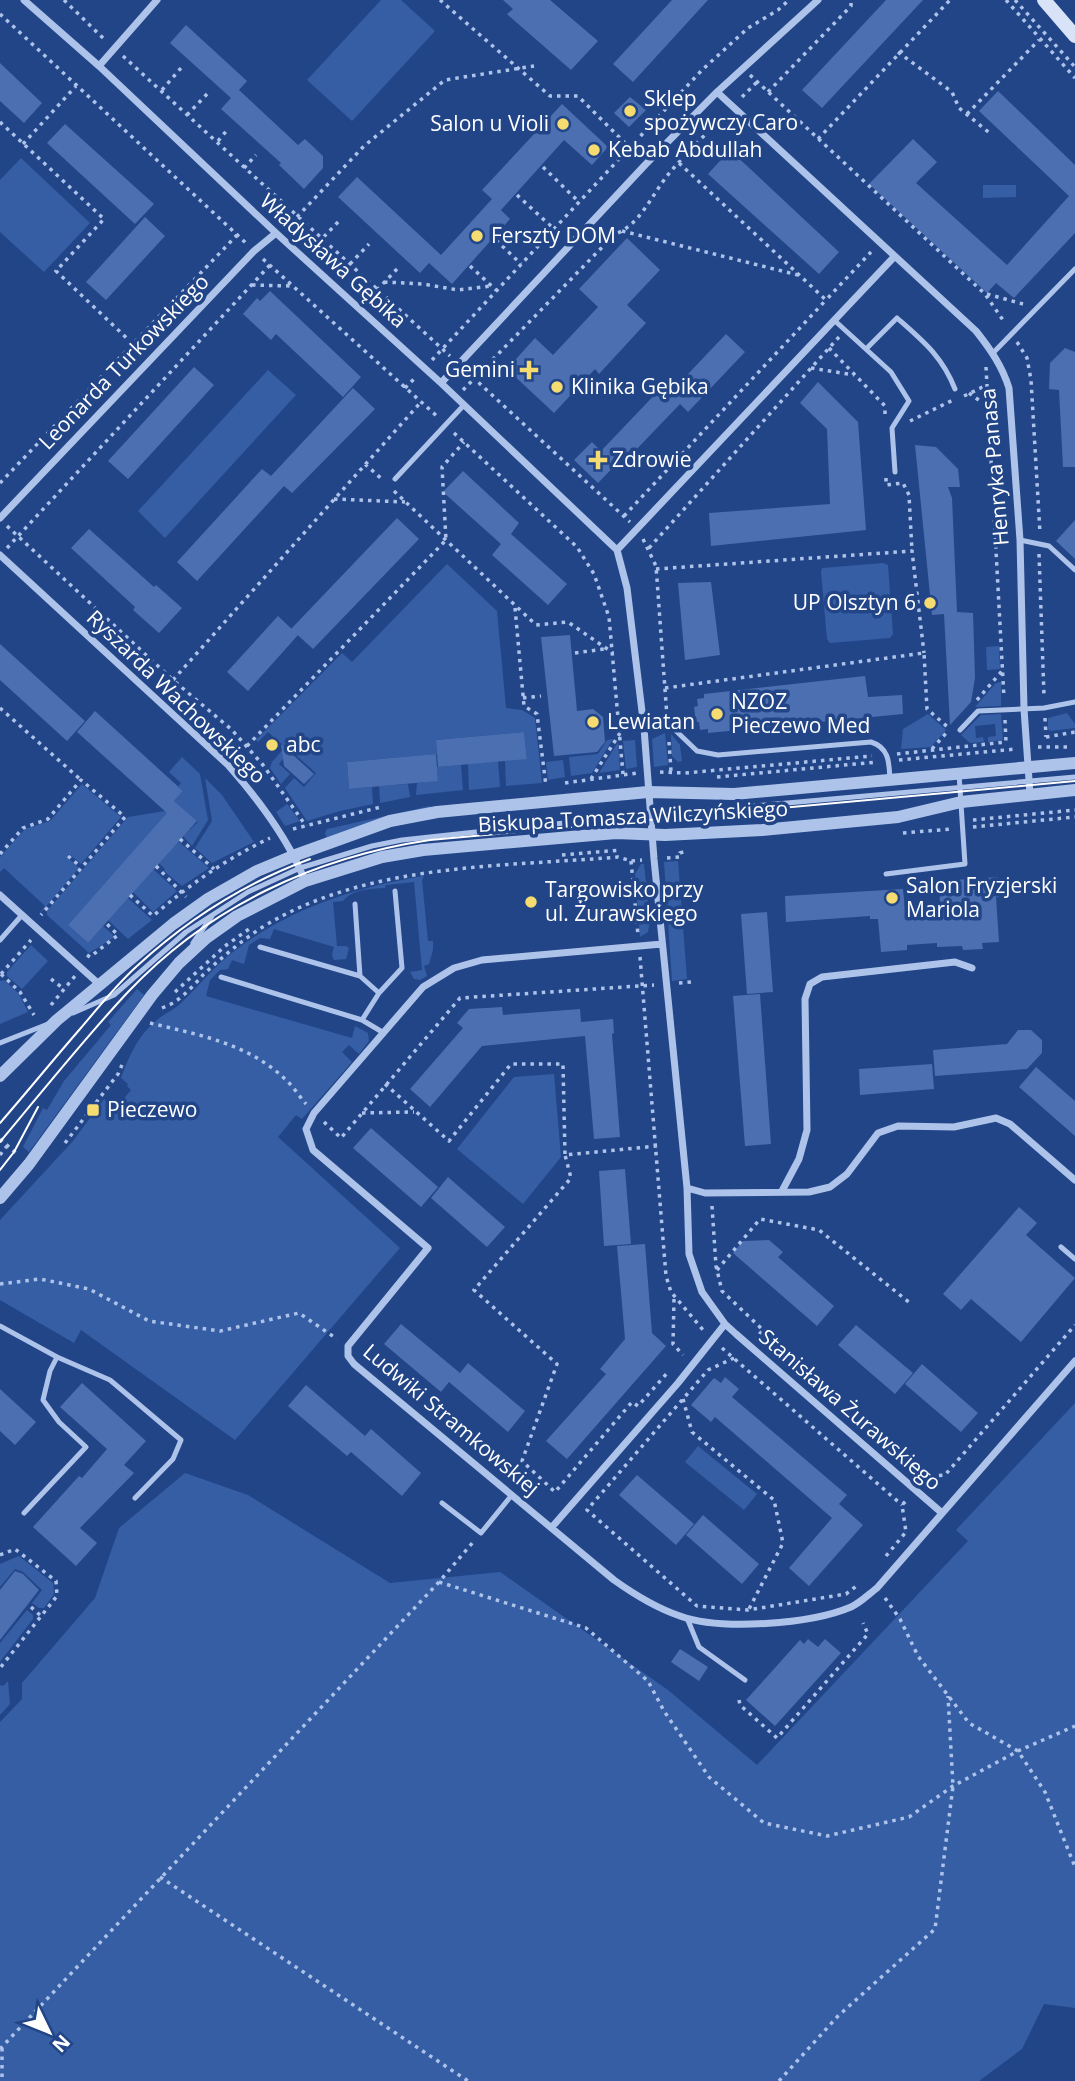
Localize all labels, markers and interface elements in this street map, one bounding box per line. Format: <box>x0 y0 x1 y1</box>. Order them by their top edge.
place label: Sklep spożywczy Caro <box>644 84 798 136</box>
marker: Sklep spożywczy Caro <box>622 103 638 119</box>
place label: Salon u Violi <box>430 109 549 137</box>
marker: Salon u Violi <box>555 116 571 132</box>
place label: Kebab Abdullah <box>608 135 762 163</box>
marker: Kebab Abdullah <box>586 142 602 158</box>
street label: Władysława Gębika <box>254 187 413 334</box>
place label: Ferszty DOM <box>491 221 616 249</box>
marker: Ferszty DOM <box>469 228 485 244</box>
street label: Leonarda Turkowskiego <box>32 268 214 455</box>
place label: Gemini <box>445 355 515 383</box>
marker: Gemini <box>521 362 537 378</box>
place label: Klinika Gębika <box>571 372 709 400</box>
marker: Klinika Gębika <box>549 379 565 395</box>
street label: Henryka Panasa <box>973 387 1015 547</box>
place label: Zdrowie <box>612 445 691 473</box>
marker: Zdrowie <box>590 452 606 468</box>
place label: UP Olsztyn 6 <box>793 588 916 616</box>
marker: UP Olsztyn 6 <box>922 595 938 611</box>
street label: Ryszarda Wachowskiego <box>81 603 272 789</box>
place label: NZOZ Pieczewo Med <box>731 687 870 739</box>
marker: NZOZ Pieczewo Med <box>709 706 725 722</box>
place label: Lewiatan <box>607 707 695 735</box>
marker: Lewiatan <box>585 714 601 730</box>
place label: abc <box>286 730 321 758</box>
marker: abc <box>264 737 280 753</box>
street label: Biskupa Tomasza Wilczyńskiego <box>477 794 789 838</box>
place label: Salon Fryzjerski Mariola <box>906 871 1057 923</box>
place label: Targowisko przy ul. Żurawskiego <box>545 875 704 927</box>
marker: Salon Fryzjerski Mariola <box>884 890 900 906</box>
marker: Targowisko przy ul. Żurawskiego <box>523 894 539 910</box>
place label: Pieczewo <box>107 1095 197 1123</box>
marker: Pieczewo <box>85 1102 101 1118</box>
street label: Stanisława Żurawskiego <box>754 1322 948 1496</box>
street label: Ludwiki Stramkowskiej <box>358 1337 546 1501</box>
north arrow <box>14 1997 84 2067</box>
text: N <box>47 2029 76 2058</box>

